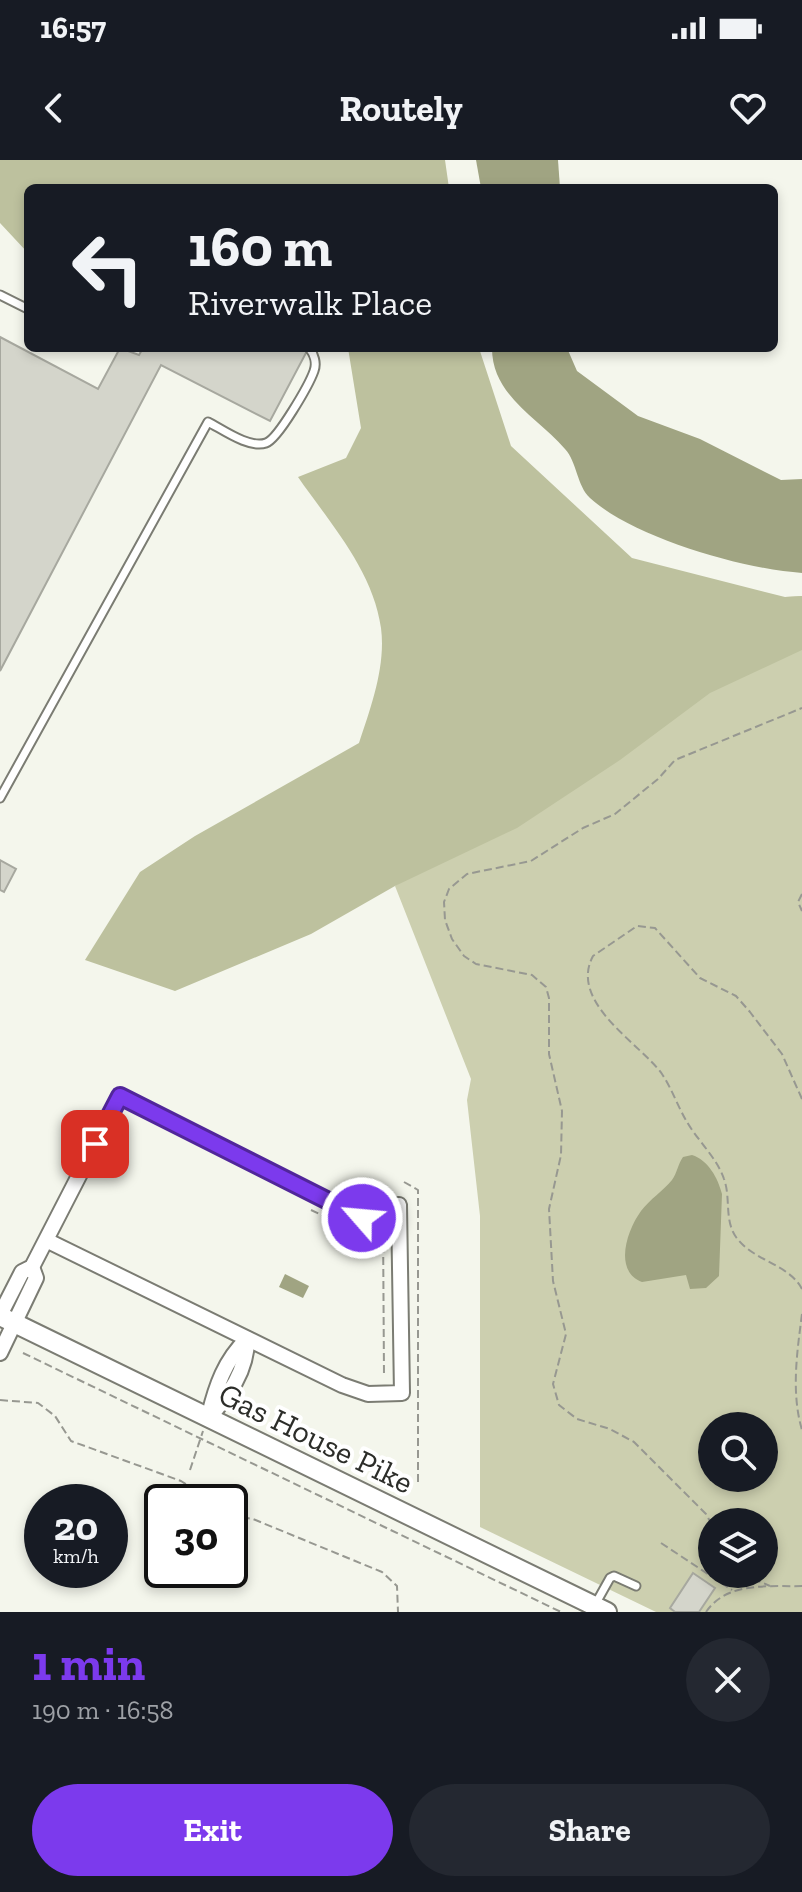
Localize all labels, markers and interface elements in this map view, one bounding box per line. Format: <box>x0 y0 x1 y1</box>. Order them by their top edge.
text: 16:57 <box>40 10 106 46</box>
icon: back <box>32 86 76 130</box>
icon: heart <box>726 86 770 130</box>
text: Routely <box>339 87 463 130</box>
text: 160 m <box>188 213 332 280</box>
icon: left <box>56 216 160 320</box>
text: Riverwalk Place <box>188 281 432 324</box>
pin <box>61 1110 129 1178</box>
icon: arrive <box>73 1122 117 1166</box>
position arrow <box>320 1176 404 1260</box>
street label: Gas House Pike <box>213 1375 419 1501</box>
map controls <box>698 1412 778 1588</box>
button: search <box>698 1412 778 1492</box>
speed limit sign: 30 <box>144 1484 248 1588</box>
text: 20 <box>54 1502 98 1550</box>
button: layers <box>698 1508 778 1588</box>
text: km/h <box>53 1544 99 1568</box>
text: 1 min <box>32 1635 145 1692</box>
button: close <box>686 1638 770 1722</box>
text: 190 m · 16:58 <box>32 1694 174 1726</box>
button: Exit <box>32 1784 393 1876</box>
button: Share <box>409 1784 770 1876</box>

